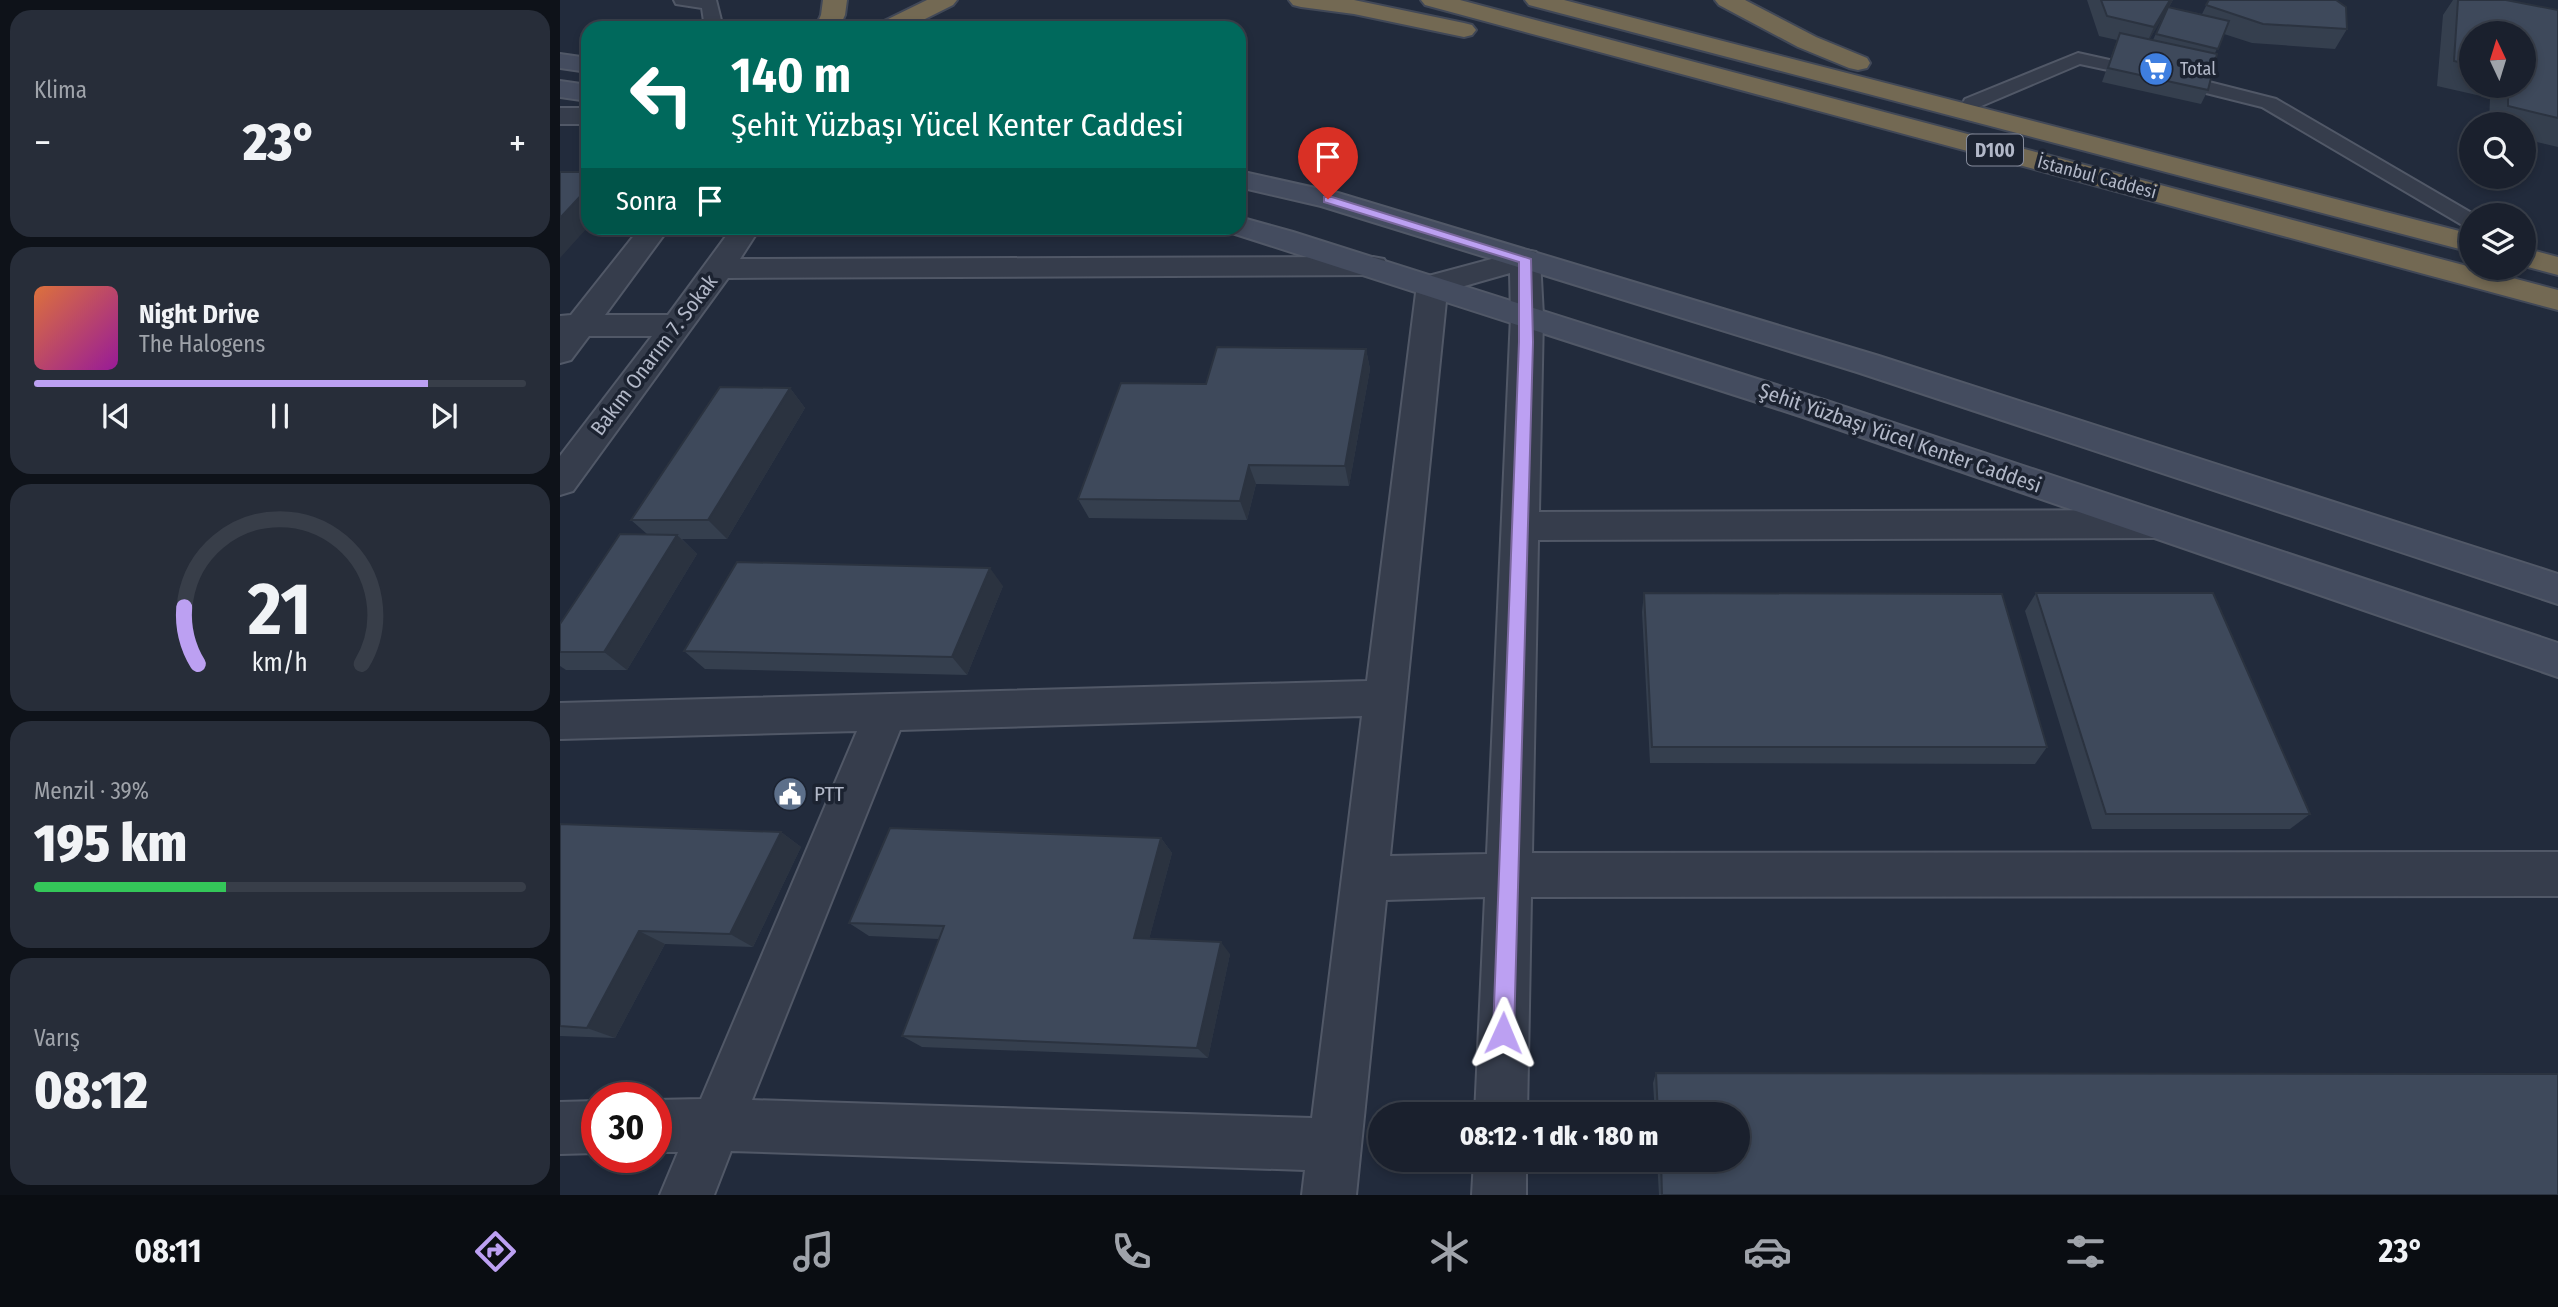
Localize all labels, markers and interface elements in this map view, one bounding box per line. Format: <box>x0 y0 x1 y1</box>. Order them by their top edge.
north arrow <box>2459 21 2536 98</box>
map controls <box>2459 21 2536 280</box>
text: 140 m <box>731 46 851 105</box>
icon: left <box>616 49 707 140</box>
supermarket icon: Total <box>2137 50 2175 88</box>
place label: Total <box>2180 58 2216 80</box>
text: Klima <box>34 76 87 104</box>
text: Şehit Yüzbaşı Yücel Kenter Caddesi <box>731 106 1184 144</box>
text: 23° <box>243 111 317 174</box>
button: search <box>2459 112 2536 189</box>
text: − <box>34 120 51 166</box>
text: + <box>509 120 526 166</box>
pin <box>1298 127 1358 199</box>
road number: D100 <box>1967 134 2023 166</box>
icon: arrive <box>1309 138 1347 176</box>
street label: İstanbul Caddesi <box>2035 151 2159 203</box>
icon: arrive <box>691 182 729 220</box>
text: Sonra <box>616 186 677 217</box>
button: layers <box>2459 203 2536 280</box>
street label: Bakım Onarım 7. Sokak <box>585 269 723 441</box>
text: Night Drive <box>139 299 259 330</box>
text: The Halogens <box>139 330 265 358</box>
street label: Şehit Yüzbaşı Yücel Kenter Caddesi <box>1755 377 2045 499</box>
icon: previous <box>97 397 135 435</box>
icon: pause <box>261 397 299 435</box>
icon: next <box>425 397 463 435</box>
text: 21 <box>247 566 312 653</box>
text: km/h <box>252 647 308 677</box>
public building icon: PTT <box>771 775 809 813</box>
text: Menzil · 39% <box>34 777 149 805</box>
place label: PTT <box>814 781 844 807</box>
text: 195 km <box>34 812 187 875</box>
position arrow <box>1466 996 1540 1070</box>
text: Varış <box>34 1024 80 1052</box>
text: 08:12 <box>34 1059 148 1122</box>
speed limit sign: 30 <box>581 1082 672 1173</box>
text: 08:12 · 1 dk · 180 m <box>1460 1121 1658 1152</box>
icon: directions <box>471 1227 520 1276</box>
icon: music <box>789 1227 838 1276</box>
icon: phone <box>1107 1227 1156 1276</box>
icon: climate <box>1425 1227 1474 1276</box>
icon: car <box>1743 1227 1792 1276</box>
icon: filters <box>2061 1227 2110 1276</box>
text: 08:11 <box>134 1232 202 1270</box>
text: 23° <box>2378 1232 2423 1270</box>

